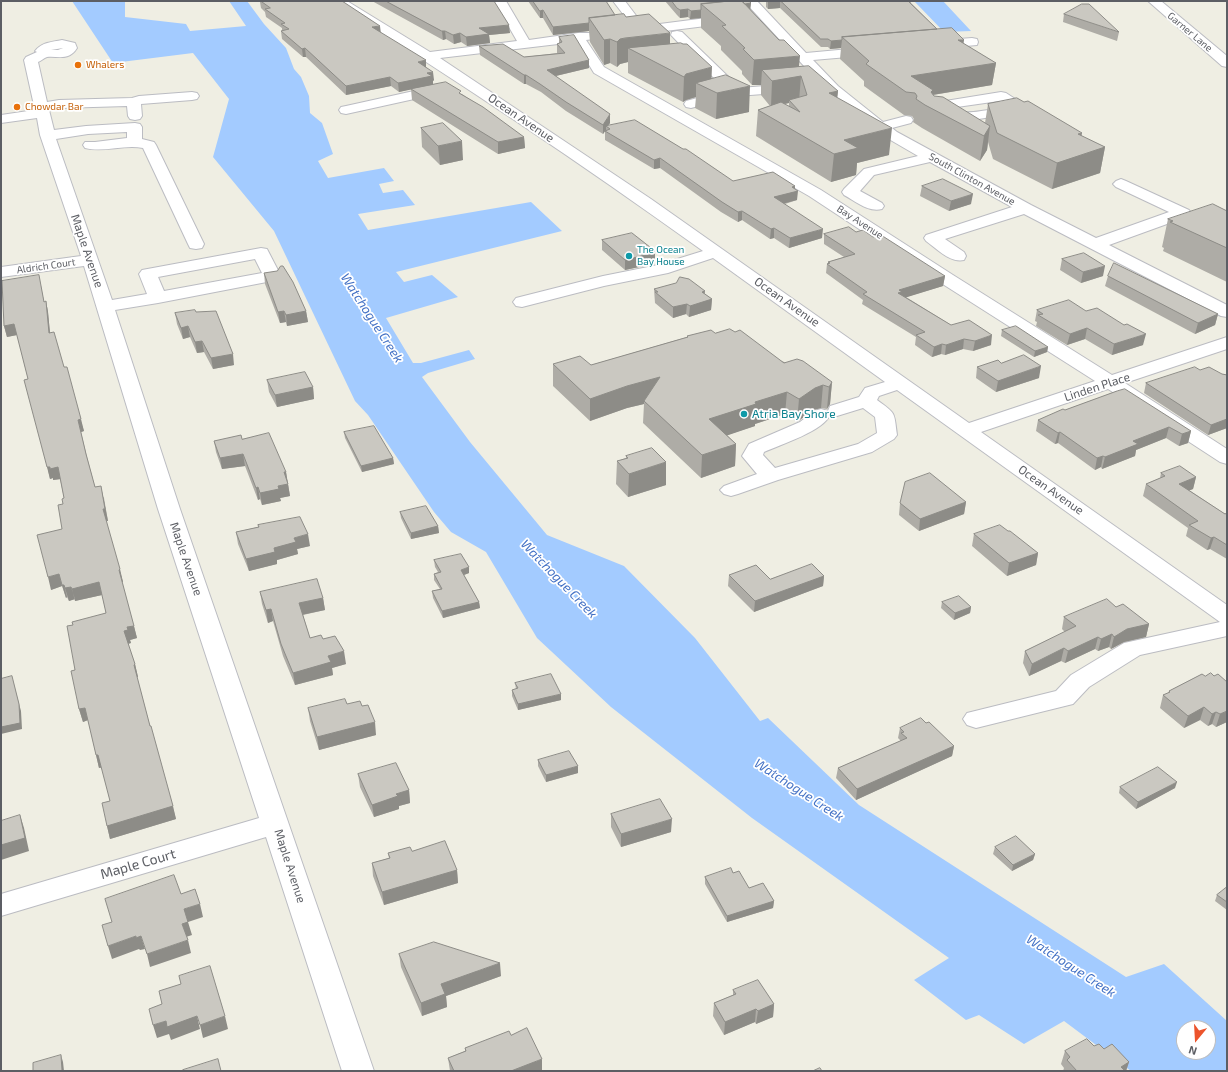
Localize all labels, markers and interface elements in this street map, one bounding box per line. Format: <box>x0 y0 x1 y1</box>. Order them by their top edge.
street label: Garner Lane <box>1165 10 1215 54</box>
place label: Whalers <box>86 59 124 71</box>
marker: Whalers <box>73 60 83 70</box>
street label: Ocean Avenue <box>485 91 557 145</box>
place label: Chowdar Bar <box>25 101 84 113</box>
marker: Chowdar Bar <box>12 102 22 112</box>
street label: South Clinton Avenue <box>927 150 1017 208</box>
street label: Bay Avenue <box>835 203 885 241</box>
street label: Maple Avenue <box>68 212 106 290</box>
place label: The Ocean Bay House <box>637 244 685 268</box>
marker: The Ocean Bay House <box>624 251 634 261</box>
street label: Aldrich Court <box>16 256 76 276</box>
water label: Watchogue Creek <box>337 270 407 366</box>
street label: Ocean Avenue <box>751 274 823 330</box>
street label: Linden Place <box>1062 370 1132 404</box>
place label: Atria Bay Shore <box>752 407 836 421</box>
marker: Atria Bay Shore <box>739 409 749 419</box>
street label: Ocean Avenue <box>1015 462 1087 518</box>
street label: Maple Avenue <box>167 520 205 598</box>
water label: Watchogue Creek <box>517 536 601 622</box>
water label: Watchogue Creek <box>751 755 847 825</box>
street label: Maple Avenue <box>271 827 309 905</box>
street label: Maple Court <box>98 845 178 883</box>
water label: Watchogue Creek <box>1023 931 1119 1001</box>
north arrow <box>1176 1020 1216 1060</box>
text: N <box>1187 1044 1198 1058</box>

